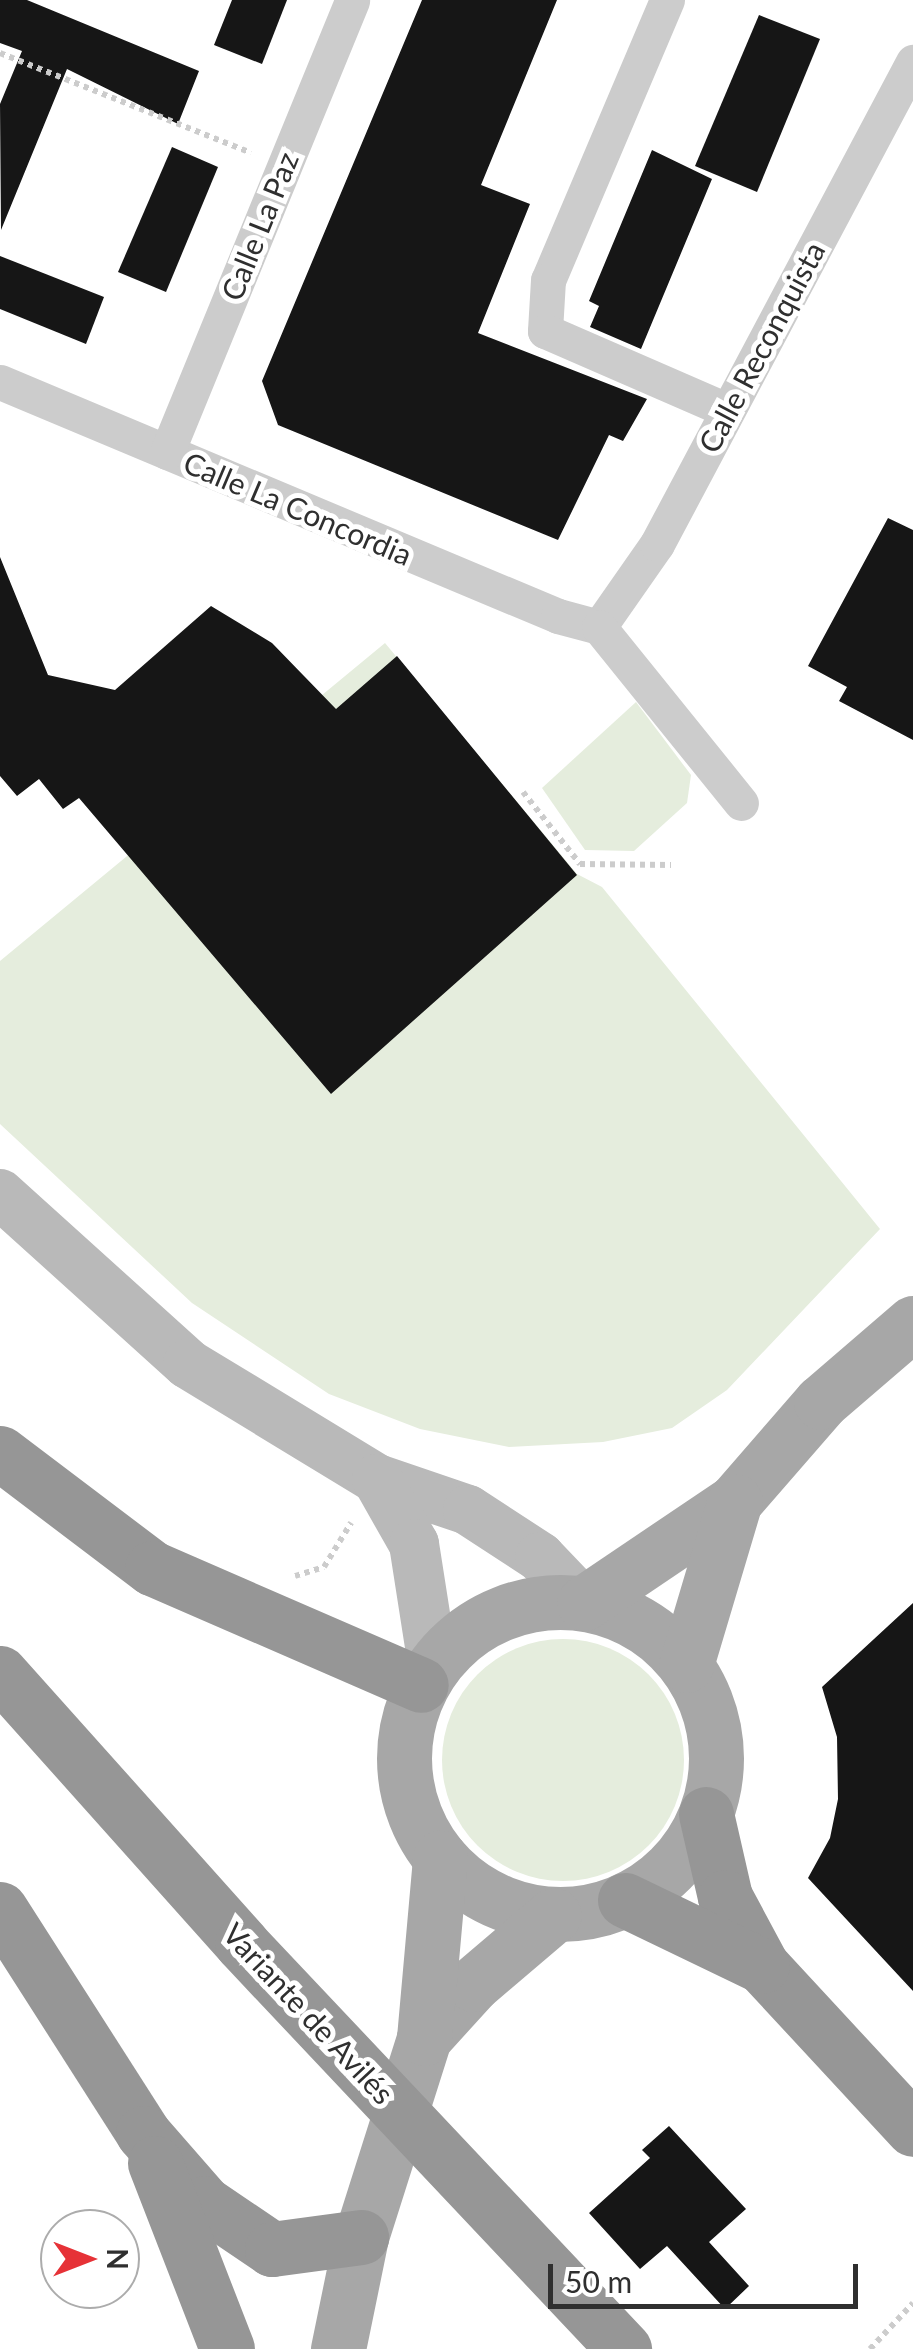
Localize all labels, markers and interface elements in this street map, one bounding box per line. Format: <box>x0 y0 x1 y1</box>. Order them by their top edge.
street label: Calle La Paz <box>213 147 305 305</box>
street label: Calle Reconquista <box>690 235 832 459</box>
street label: Calle La Concordia <box>178 444 418 572</box>
street label: Variante de Avilés <box>216 1915 402 2111</box>
north arrow <box>40 2209 140 2309</box>
scale bar <box>553 2244 863 2306</box>
text: N <box>101 2248 135 2270</box>
text: 50 m <box>565 2263 632 2299</box>

